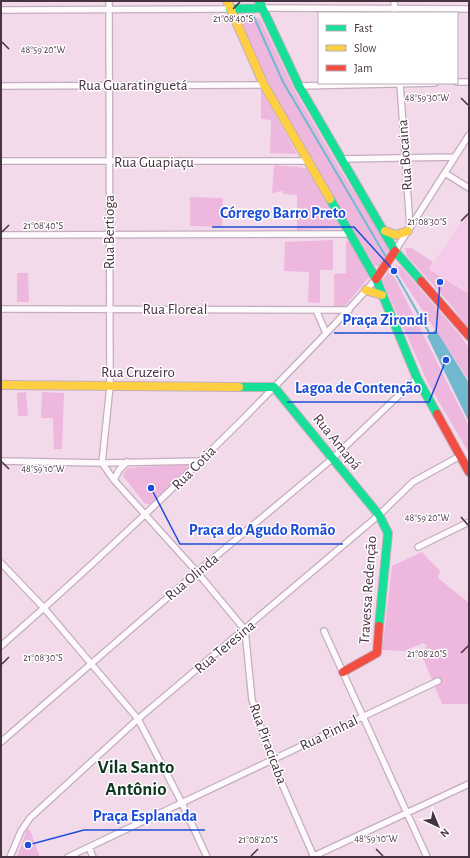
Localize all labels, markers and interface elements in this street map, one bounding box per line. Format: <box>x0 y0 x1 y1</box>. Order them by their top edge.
legend <box>318 12 458 84</box>
text: 21°08'40"S <box>213 14 253 24</box>
text: Fast <box>354 22 373 34</box>
text: Slow <box>354 42 376 54</box>
text: 48°59'20"W <box>21 45 65 55</box>
text: Jam <box>354 62 373 74</box>
street label: Rua Guaratinguetá <box>78 78 188 93</box>
text: 48°59'30"W <box>405 93 449 103</box>
street label: Rua Bocaina <box>395 119 415 191</box>
street label: Rua Guapiaçu <box>114 155 194 170</box>
street label: Rua Bertioga <box>102 195 117 269</box>
callout: Córrego Barro Preto <box>212 199 354 227</box>
text: Córrego Barro Preto <box>220 205 346 221</box>
text: 21°08'30"S <box>407 217 447 227</box>
text: 21°08'40"S <box>23 221 63 231</box>
street label: Rua Floreal <box>143 302 207 317</box>
callout: Praça Zirondi <box>334 305 436 333</box>
text: Praça Zirondi <box>342 312 428 328</box>
street label: Rua Cruzeiro <box>101 365 175 380</box>
callout: Lagoa de Contenção <box>287 374 429 402</box>
text: Lagoa de Contenção <box>295 380 421 396</box>
street label: Rua Amapá <box>310 411 364 473</box>
street label: Rua Cotia <box>169 443 219 493</box>
text: 48°59'10"W <box>21 464 65 474</box>
text: 48°59'20"W <box>405 513 449 523</box>
callout: Praça do Agudo Romão <box>180 516 343 544</box>
text: Praça do Agudo Romão <box>189 522 335 538</box>
street label: Travessa Redenção <box>357 535 379 645</box>
street label: Rua Olinda <box>163 551 222 603</box>
street label: Rua Teresina <box>192 617 258 677</box>
text: 21°08'20"S <box>407 649 447 659</box>
text: 21°08'30"S <box>23 653 63 663</box>
street label: Rua Piracicaba <box>246 702 290 786</box>
street label: Rua Pinhal <box>298 713 360 753</box>
district label: Vila Santo Antônio <box>97 758 175 799</box>
callout: Praça Esplanada <box>84 802 205 830</box>
north arrow <box>418 806 458 846</box>
text: Praça Esplanada <box>93 808 198 824</box>
text: N <box>438 826 451 839</box>
text: 48°59'10"W <box>354 834 398 844</box>
text: 21°08'20"S <box>238 835 278 845</box>

